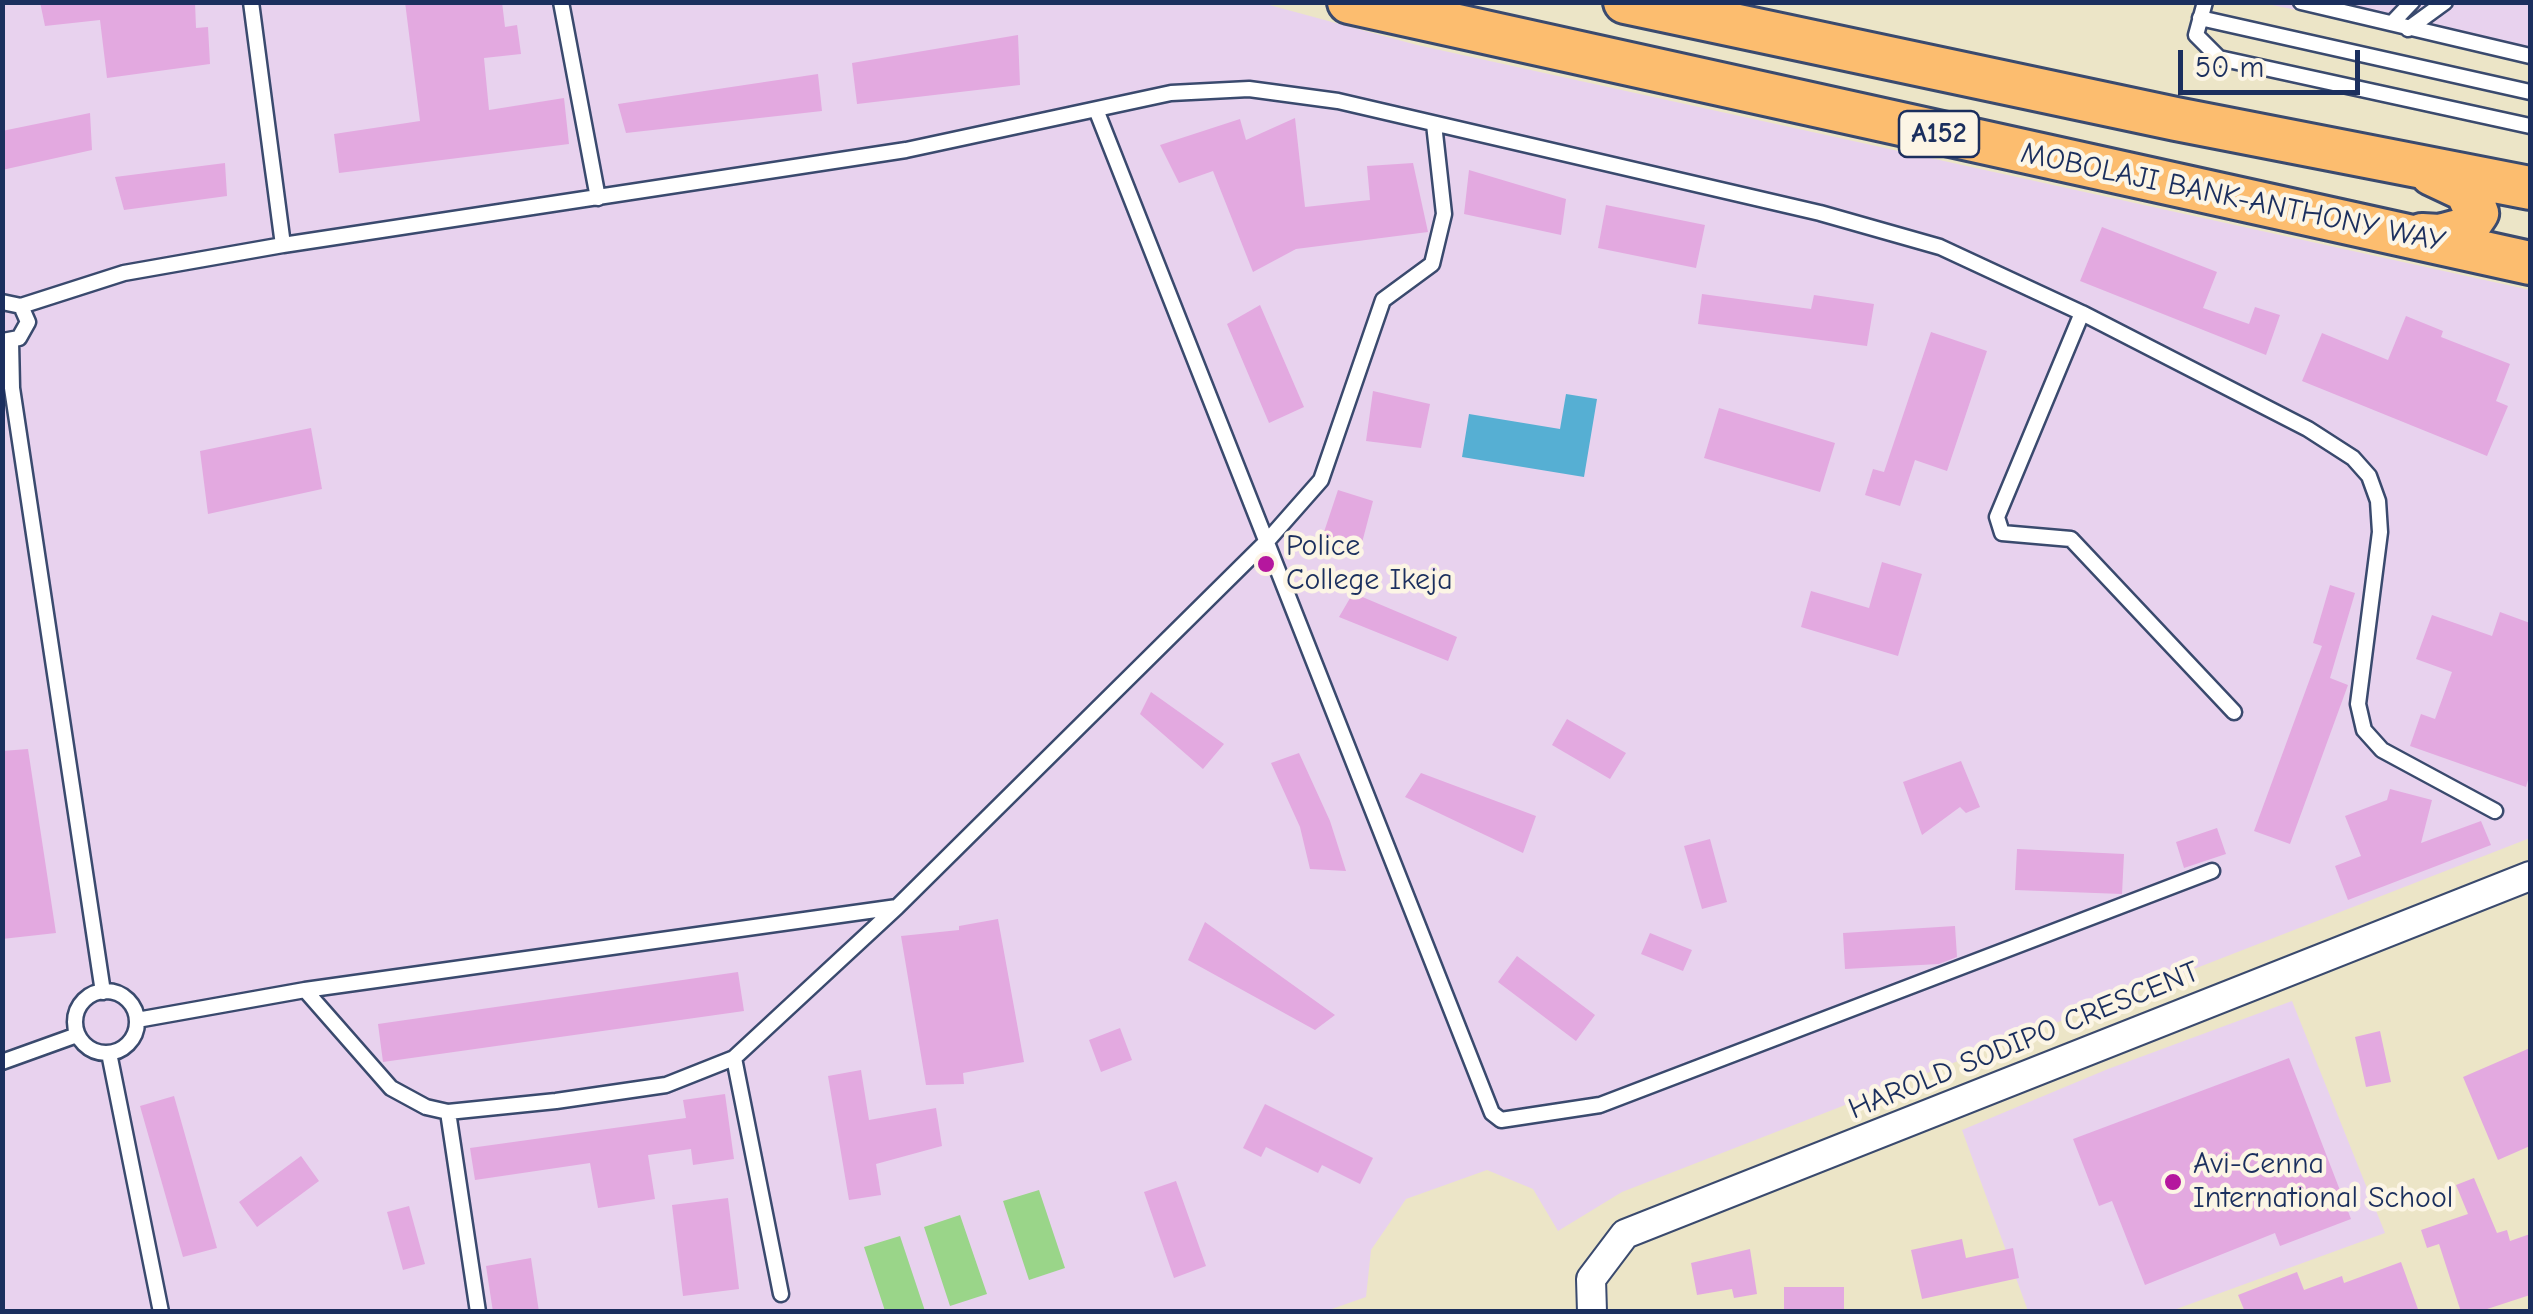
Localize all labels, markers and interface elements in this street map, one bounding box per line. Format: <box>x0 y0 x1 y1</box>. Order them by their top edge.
scale bar <box>2183 30 2366 92</box>
text: 50 m <box>2195 50 2264 85</box>
road number: A152 <box>1899 111 1979 157</box>
street label: MOBOLAJI BANK-ANTHONY WAY <box>2018 135 2448 261</box>
place label: Police College Ikeja <box>1286 529 1453 600</box>
marker: Police College Ikeja <box>1255 553 1277 575</box>
street label: HAROLD SODIPO CRESCENT <box>1844 954 2204 1128</box>
place label: Avi-Cenna International School <box>2193 1147 2453 1218</box>
marker: Avi-Cenna International School <box>2162 1171 2184 1193</box>

